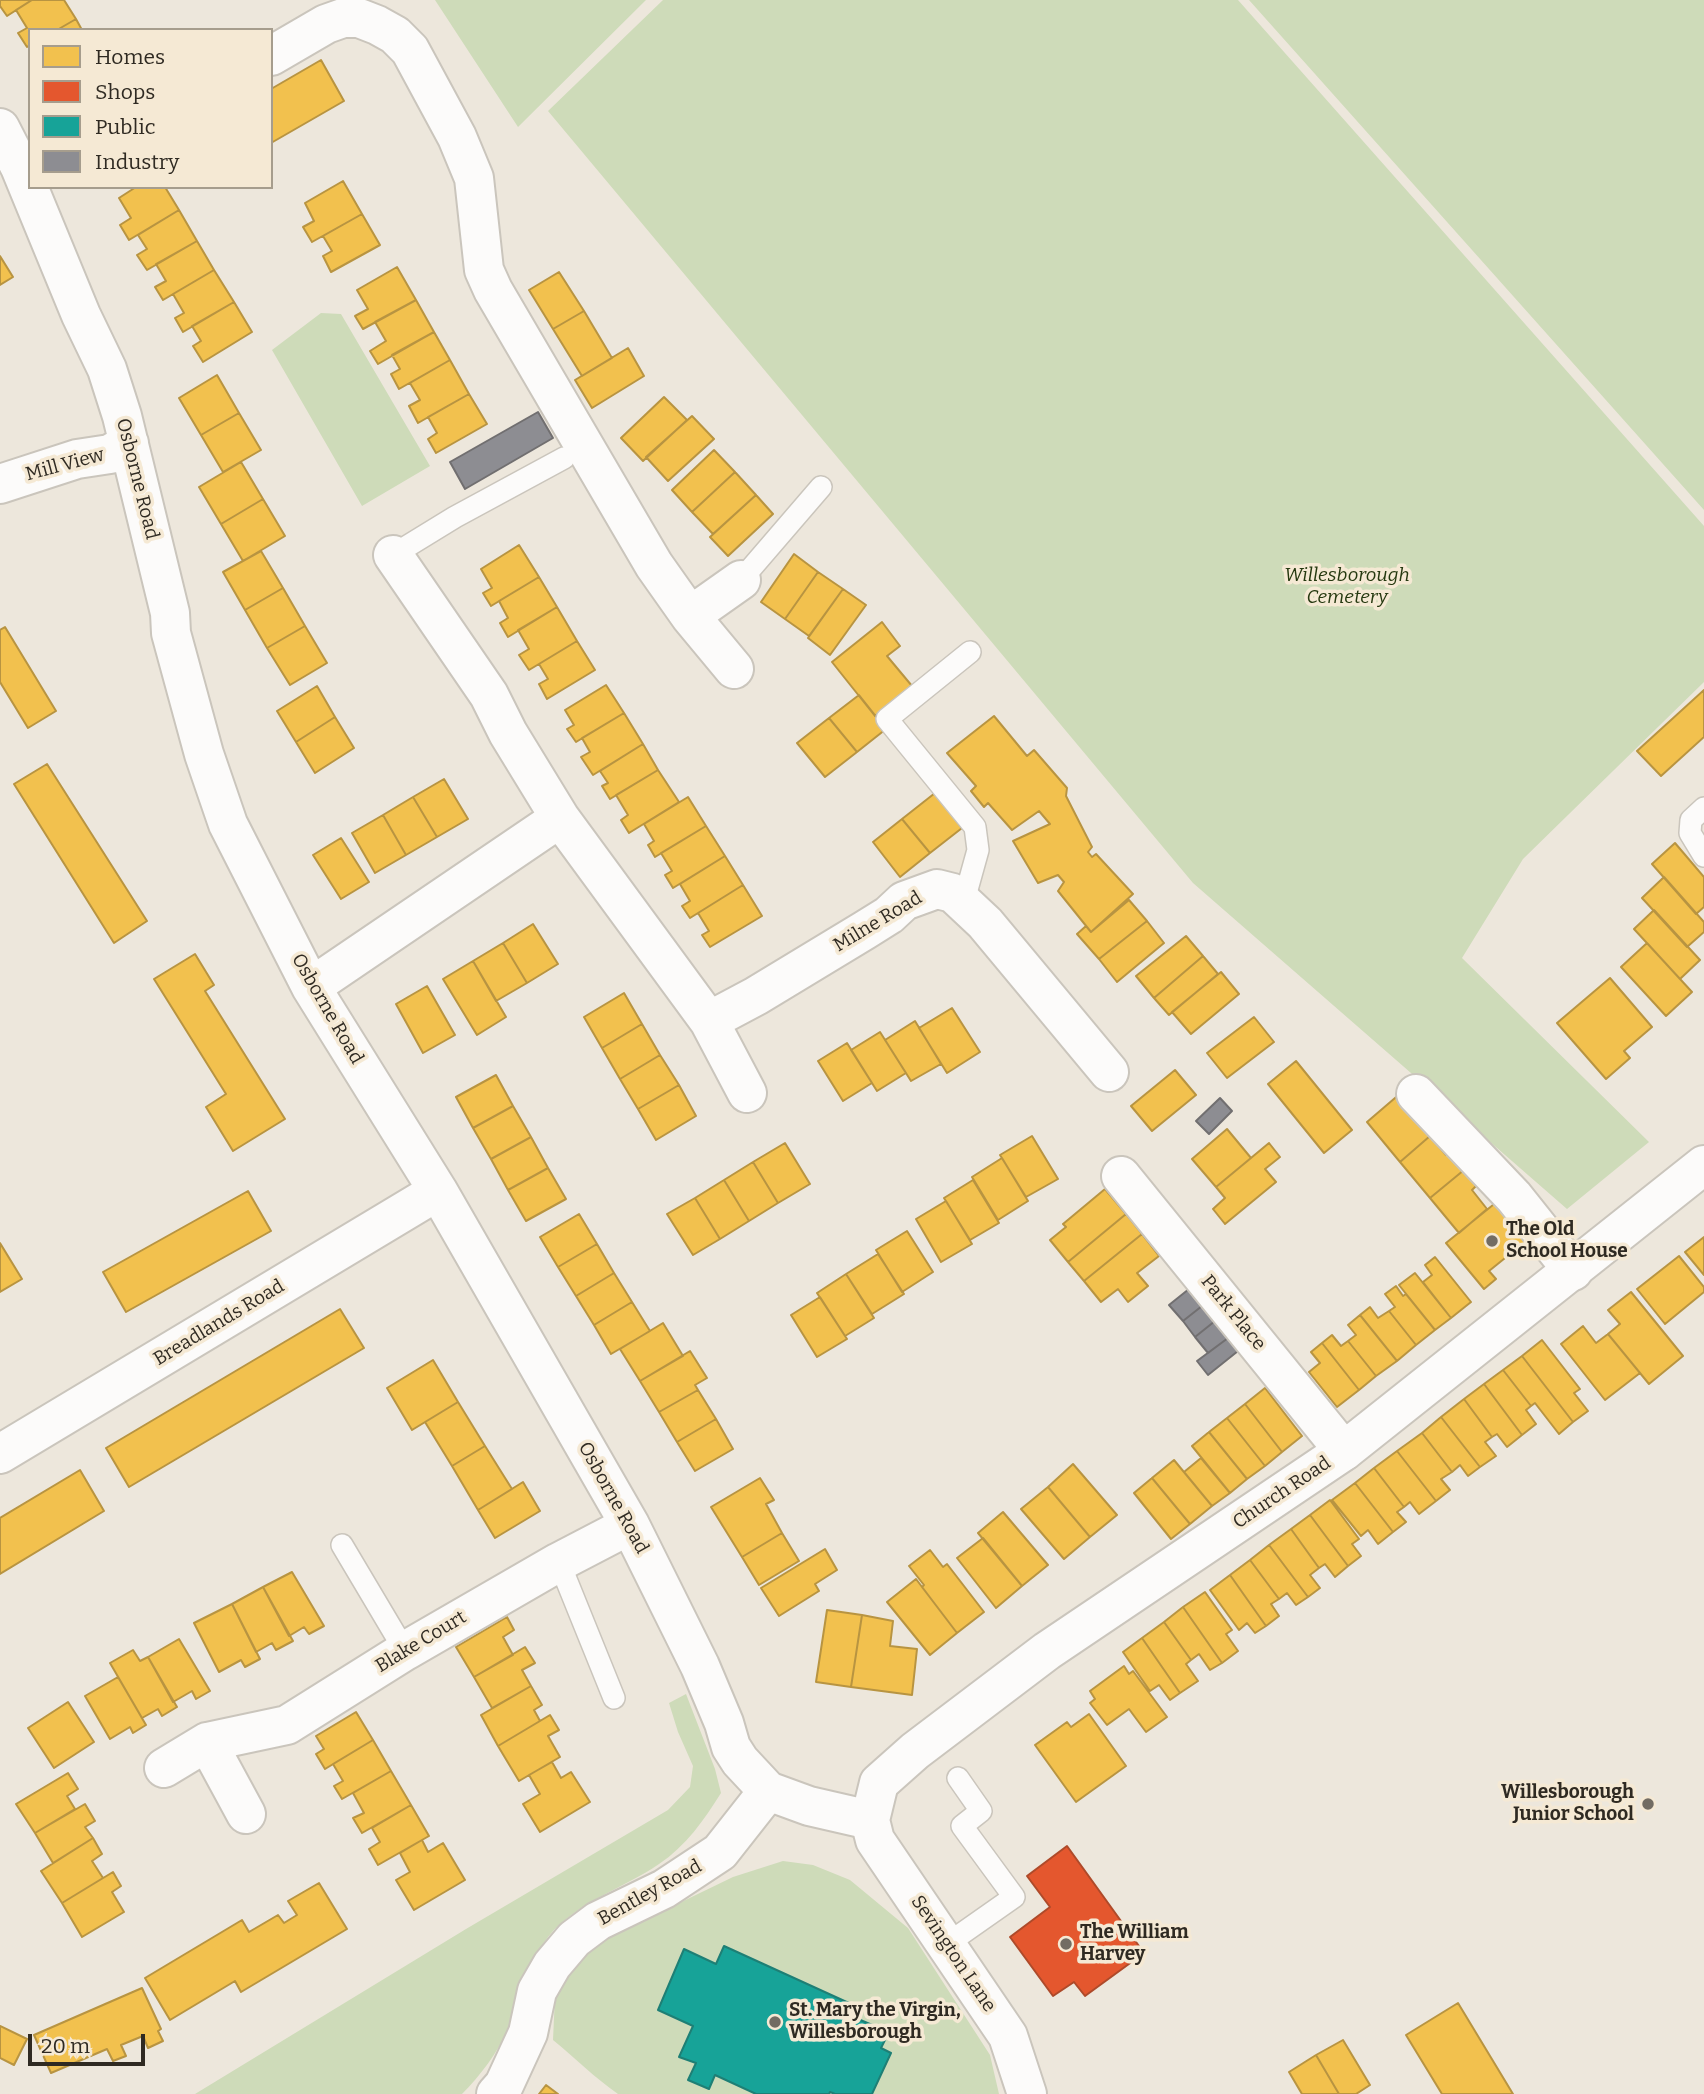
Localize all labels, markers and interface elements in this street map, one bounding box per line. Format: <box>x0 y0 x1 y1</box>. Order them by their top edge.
legend <box>28 28 273 189</box>
text: Homes <box>95 44 165 70</box>
text: Shops <box>95 79 155 105</box>
text: Public <box>95 114 156 140</box>
text: Industry <box>95 149 179 175</box>
street label: Osborne Road <box>111 416 163 542</box>
street label: Mill View <box>23 444 107 486</box>
park label: Willesborough Cemetery <box>1284 565 1410 609</box>
street label: Milne Road <box>830 887 926 957</box>
street label: Osborne Road <box>286 950 368 1068</box>
place label: The Old School House <box>1506 1219 1628 1263</box>
marker: The Old School House <box>1484 1233 1500 1249</box>
street label: Park Place <box>1196 1271 1270 1355</box>
street label: Breadlands Road <box>150 1275 288 1371</box>
street label: Osborne Road <box>573 1438 653 1558</box>
street label: Church Road <box>1229 1452 1335 1534</box>
street label: Blake Court <box>372 1606 470 1678</box>
place label: Willesborough Junior School <box>1501 1782 1634 1826</box>
marker: Willesborough Junior School <box>1640 1796 1656 1812</box>
street label: Bentley Road <box>594 1855 706 1931</box>
street label: Sevington Lane <box>906 1891 1000 2017</box>
place label: The William Harvey <box>1080 1922 1189 1966</box>
marker: The William Harvey <box>1058 1936 1074 1952</box>
place label: St. Mary the Virgin, Willesborough <box>789 2000 961 2044</box>
marker: St. Mary the Virgin, Willesborough <box>767 2014 783 2030</box>
scale bar <box>32 2021 149 2064</box>
text: 20 m <box>41 2033 90 2059</box>

